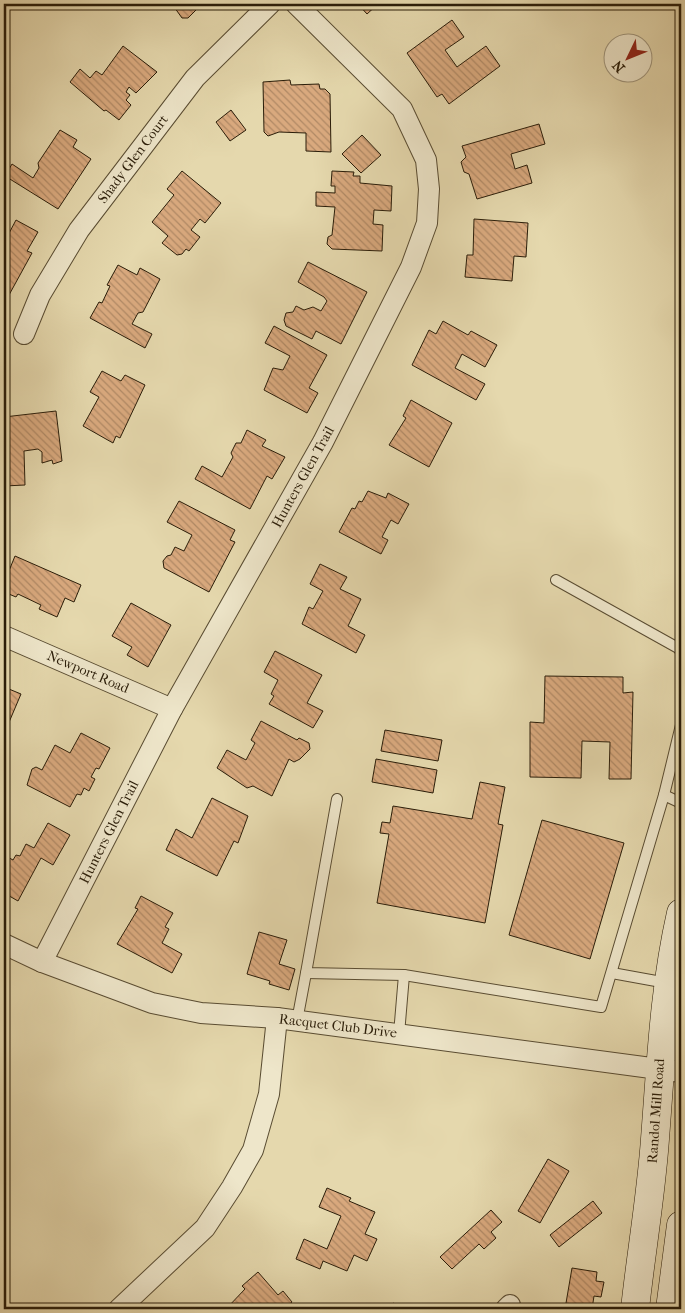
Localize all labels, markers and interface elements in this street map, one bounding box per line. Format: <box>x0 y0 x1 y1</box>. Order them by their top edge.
north arrow <box>602 32 652 82</box>
text: N <box>609 57 629 76</box>
street label: Shady Glen Court <box>94 111 172 207</box>
street label: Hunters Glen Trail <box>268 423 338 531</box>
street label: Newport Road <box>44 647 132 697</box>
street label: Hunters Glen Trail <box>76 777 142 886</box>
street label: Racquet Club Drive <box>278 1010 398 1042</box>
street label: Randol Mill Road <box>644 1058 668 1164</box>

